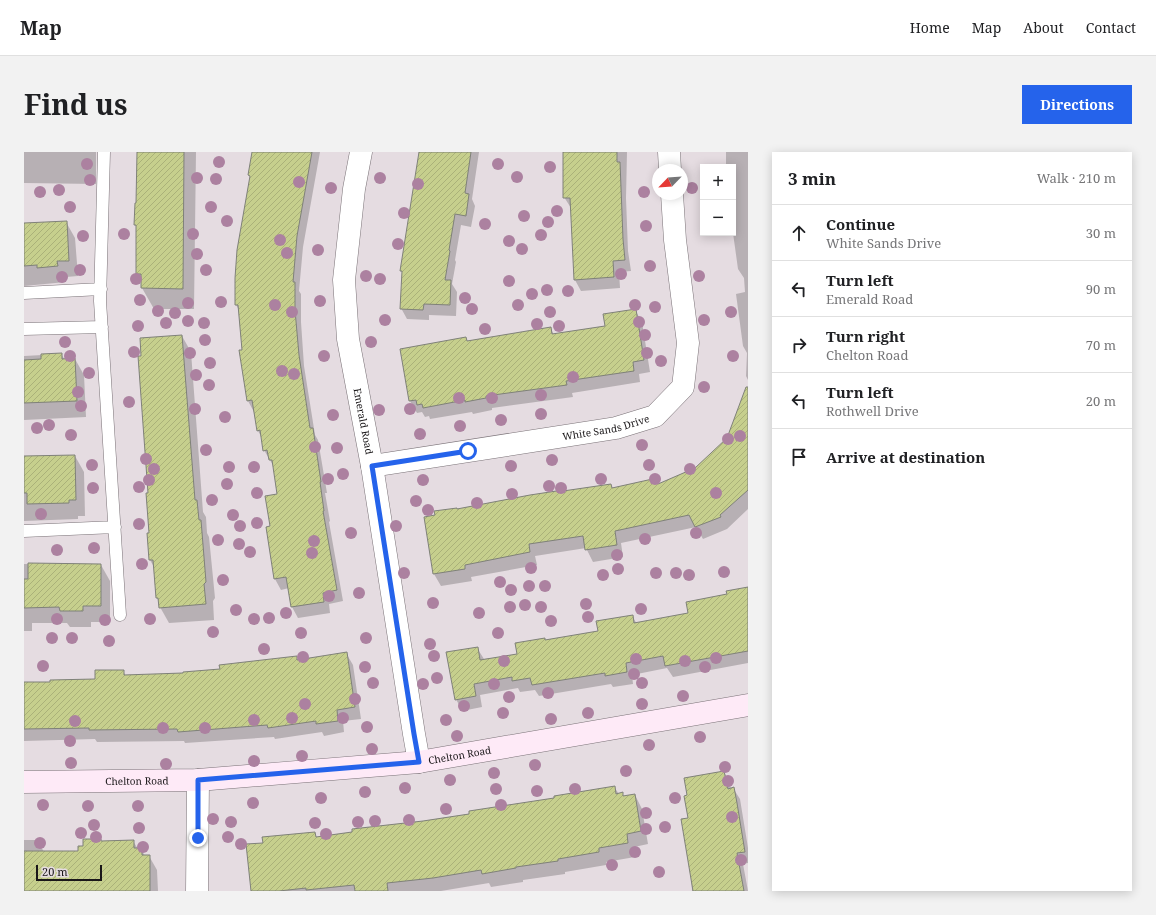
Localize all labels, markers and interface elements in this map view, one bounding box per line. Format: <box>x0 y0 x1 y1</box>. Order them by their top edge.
text: Map <box>20 15 62 41</box>
text: Home <box>910 18 950 37</box>
text: Map <box>972 18 1001 37</box>
text: About <box>1023 18 1064 37</box>
text: Contact <box>1086 18 1136 37</box>
text: Find us <box>24 85 128 123</box>
button: Directions <box>1022 85 1132 124</box>
north arrow <box>652 164 688 200</box>
map controls <box>700 164 736 236</box>
button: + <box>700 164 736 200</box>
text: 3 min <box>788 167 836 190</box>
text: Walk · 210 m <box>1037 169 1116 187</box>
button: − <box>700 200 736 236</box>
text: Continue <box>826 214 895 234</box>
icon: ahead <box>788 222 810 244</box>
text: 30 m <box>1086 224 1116 242</box>
text: White Sands Drive <box>826 234 941 252</box>
text: Turn left <box>826 270 894 290</box>
icon: left <box>788 278 810 300</box>
text: 90 m <box>1086 280 1116 298</box>
text: Emerald Road <box>826 290 913 308</box>
text: Turn right <box>826 326 905 346</box>
icon: right <box>788 334 810 356</box>
text: 70 m <box>1086 336 1116 354</box>
text: Chelton Road <box>826 346 908 364</box>
text: Turn left <box>826 382 894 402</box>
street label: Emerald Road <box>350 387 377 456</box>
icon: left <box>788 390 810 412</box>
text: 20 m <box>1086 392 1116 410</box>
text: Rothwell Drive <box>826 402 919 420</box>
street label: White Sands Drive <box>561 411 651 443</box>
route start <box>459 442 477 460</box>
icon: arrive <box>788 446 810 468</box>
text: Arrive at destination <box>826 447 985 467</box>
street label: Chelton Road <box>427 743 492 767</box>
street label: Chelton Road <box>105 773 169 788</box>
route end <box>189 829 207 847</box>
scale bar <box>36 863 102 882</box>
text: 20 m <box>42 864 68 879</box>

